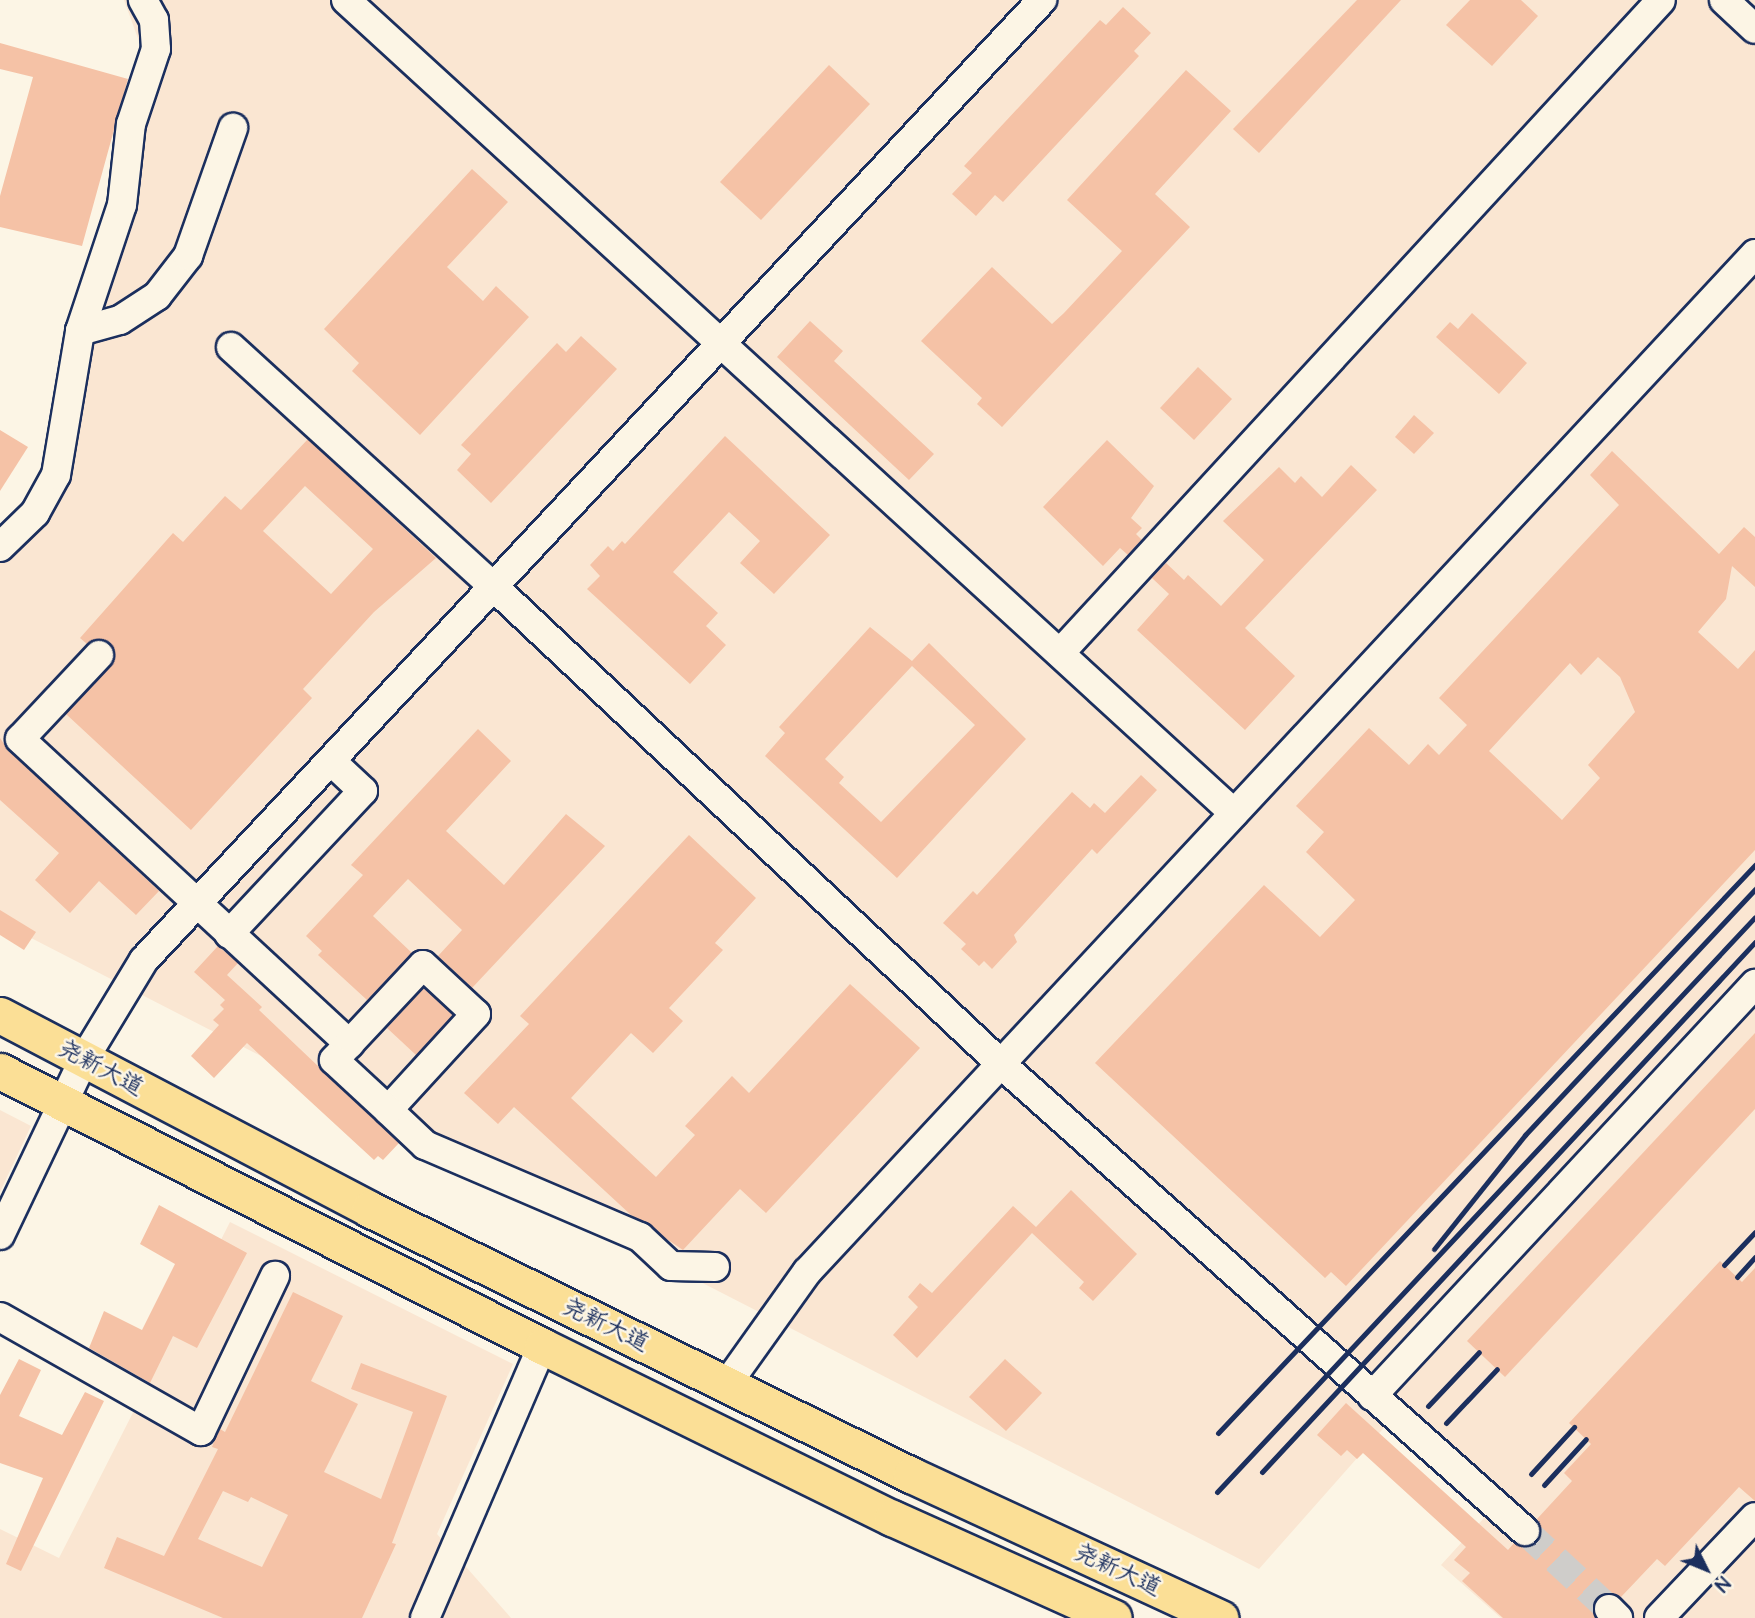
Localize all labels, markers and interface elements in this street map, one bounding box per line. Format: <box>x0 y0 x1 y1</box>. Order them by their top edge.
street label: 尧新大道 <box>54 1034 148 1102</box>
street label: 尧新大道 <box>559 1292 653 1358</box>
north arrow <box>1671 1534 1741 1604</box>
street label: 尧新大道 <box>1070 1538 1166 1602</box>
text: N <box>1708 1570 1736 1597</box>

